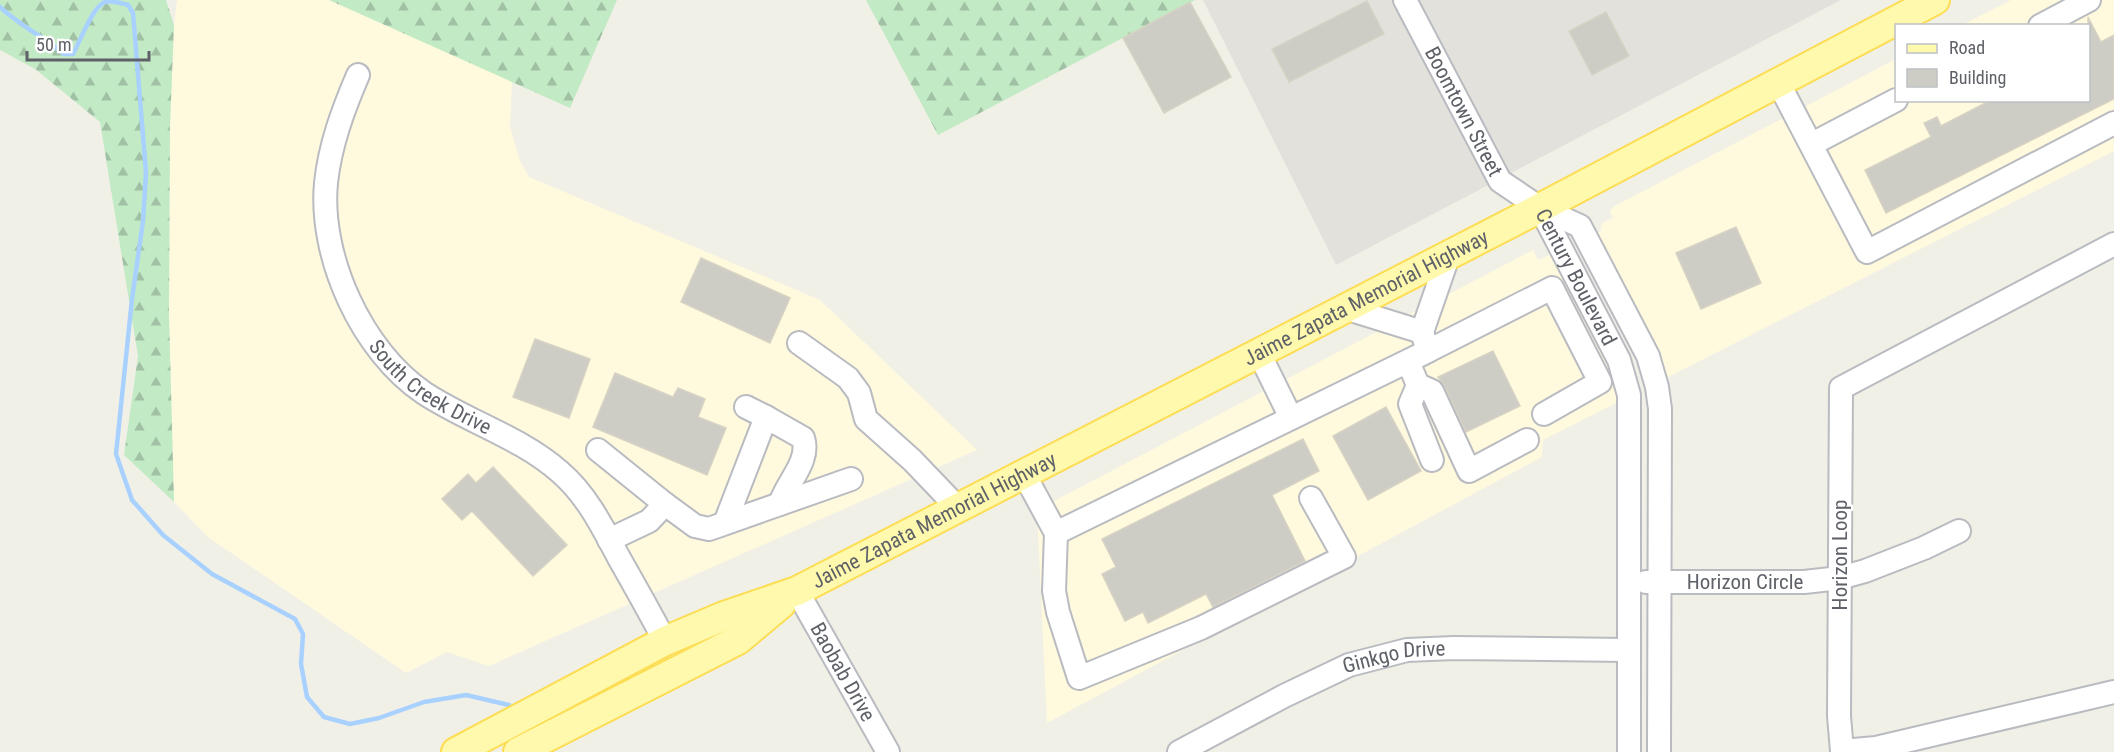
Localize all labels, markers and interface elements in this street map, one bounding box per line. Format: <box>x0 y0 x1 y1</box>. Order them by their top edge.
scale bar <box>27 24 148 62</box>
legend <box>1895 24 2090 102</box>
text: 50 m <box>36 34 71 55</box>
text: Road <box>1949 37 1985 58</box>
street label: Boomtown Street <box>1420 43 1507 180</box>
text: Building <box>1949 67 2006 88</box>
street label: Century Boulevard <box>1531 205 1621 350</box>
street label: Jaime Zapata Memorial Highway <box>1240 225 1492 371</box>
street label: South Creek Drive <box>364 335 495 439</box>
street label: Jaime Zapata Memorial Highway <box>808 447 1061 593</box>
street label: Horizon Loop <box>1828 500 1852 610</box>
street label: Horizon Circle <box>1687 570 1804 594</box>
street label: Baobab Drive <box>805 618 880 726</box>
street label: Ginkgo Drive <box>1340 636 1446 678</box>

